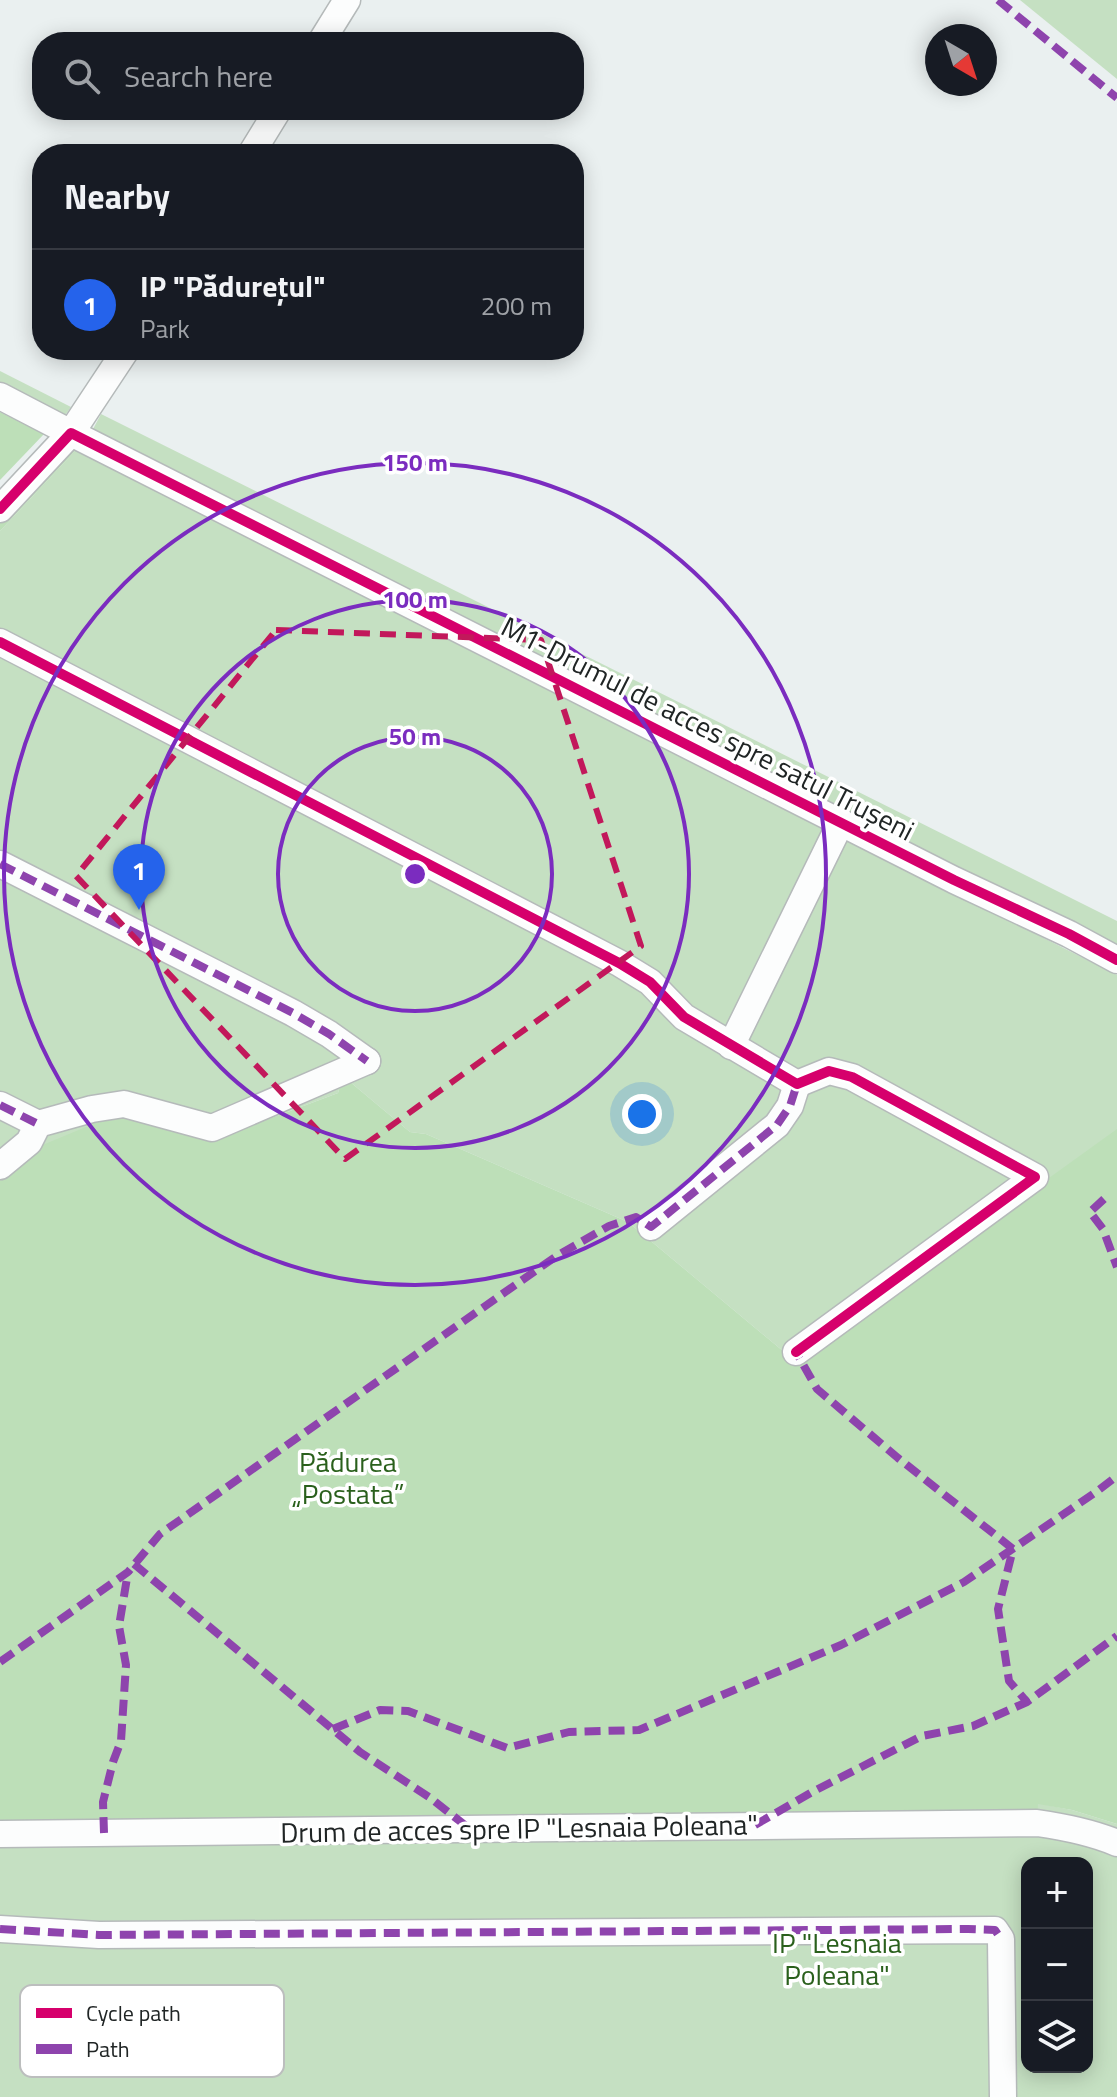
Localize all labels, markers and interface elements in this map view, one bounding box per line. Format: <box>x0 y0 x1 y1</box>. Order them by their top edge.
north arrow <box>925 24 997 96</box>
search box <box>32 32 584 120</box>
text: Search here <box>124 53 273 99</box>
icon: search <box>60 54 104 98</box>
text: Nearby <box>64 170 170 222</box>
text: IP "Pădurețul" <box>140 263 326 309</box>
text: 1 <box>83 286 97 325</box>
text: 200 m <box>481 286 552 325</box>
text: Park <box>140 309 190 348</box>
text: 150 m <box>382 444 448 480</box>
text: 100 m <box>382 581 448 617</box>
street label: M1-Drumul de acces spre satul Trușeni <box>494 605 922 851</box>
text: 50 m <box>389 718 441 754</box>
pin: 1 <box>113 844 165 910</box>
centre of rings <box>401 860 429 888</box>
your location <box>622 1094 662 1134</box>
park label: Pădurea „Postata” <box>292 1440 404 1515</box>
street label: Drum de acces spre IP "Lesnaia Poleana" <box>280 1802 758 1854</box>
map controls <box>1021 1857 1093 2073</box>
button: + <box>1021 1857 1093 1929</box>
park label: IP "Lesnaia Poleana" <box>772 1921 902 1996</box>
button: − <box>1021 1929 1093 2001</box>
legend <box>20 1985 284 2077</box>
text: Cycle path <box>86 1996 181 2030</box>
button: layers <box>1021 2001 1093 2073</box>
text: Path <box>86 2032 130 2066</box>

